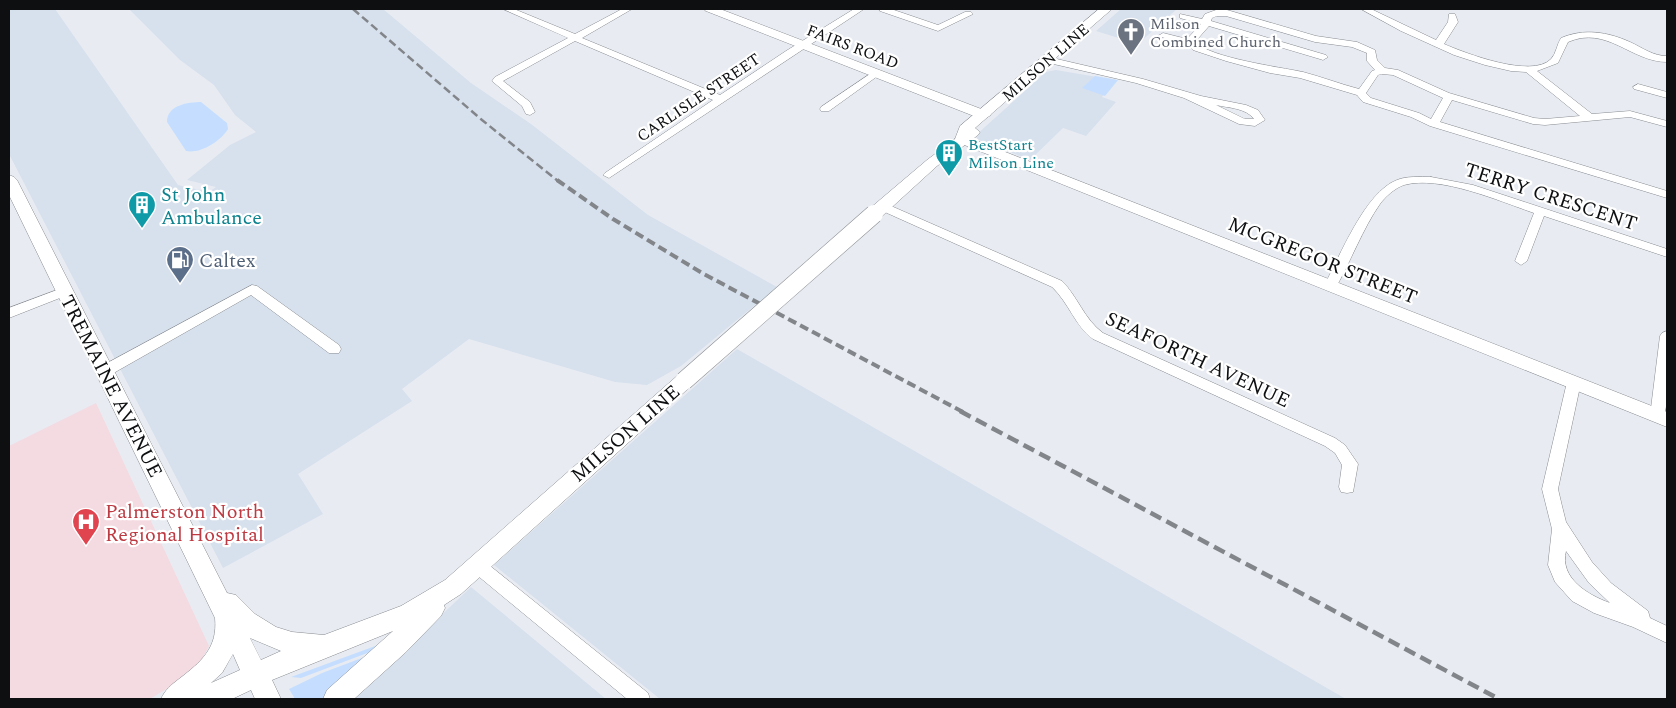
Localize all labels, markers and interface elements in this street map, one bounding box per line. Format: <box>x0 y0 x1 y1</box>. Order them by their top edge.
place label: Milson Combined Church <box>1150 12 1281 54</box>
church icon: Milson Combined Church <box>1116 17 1146 56</box>
street label: FAIRS ROAD <box>803 18 902 76</box>
street label: MILSON LINE <box>997 18 1095 108</box>
street label: CARLISLE STREET <box>632 47 765 148</box>
place label: BestStart Milson Line <box>968 133 1054 175</box>
building icon: BestStart Milson Line <box>934 138 964 177</box>
street label: TERRY CRESCENT <box>1460 155 1641 239</box>
place label: St John Ambulance <box>161 180 262 233</box>
building icon: St John Ambulance <box>127 190 157 229</box>
street label: MCGREGOR STREET <box>1223 209 1422 313</box>
fuel station icon: Caltex <box>165 245 195 284</box>
place label: Caltex <box>199 246 256 276</box>
street label: TREMAINE AVENUE <box>52 290 170 483</box>
street label: SEAFORTH AVENUE <box>1100 304 1295 416</box>
street label: MILSON LINE <box>564 378 687 490</box>
place label: Palmerston North Regional Hospital <box>105 497 264 550</box>
hospital icon: Palmerston North Regional Hospital <box>71 507 101 546</box>

